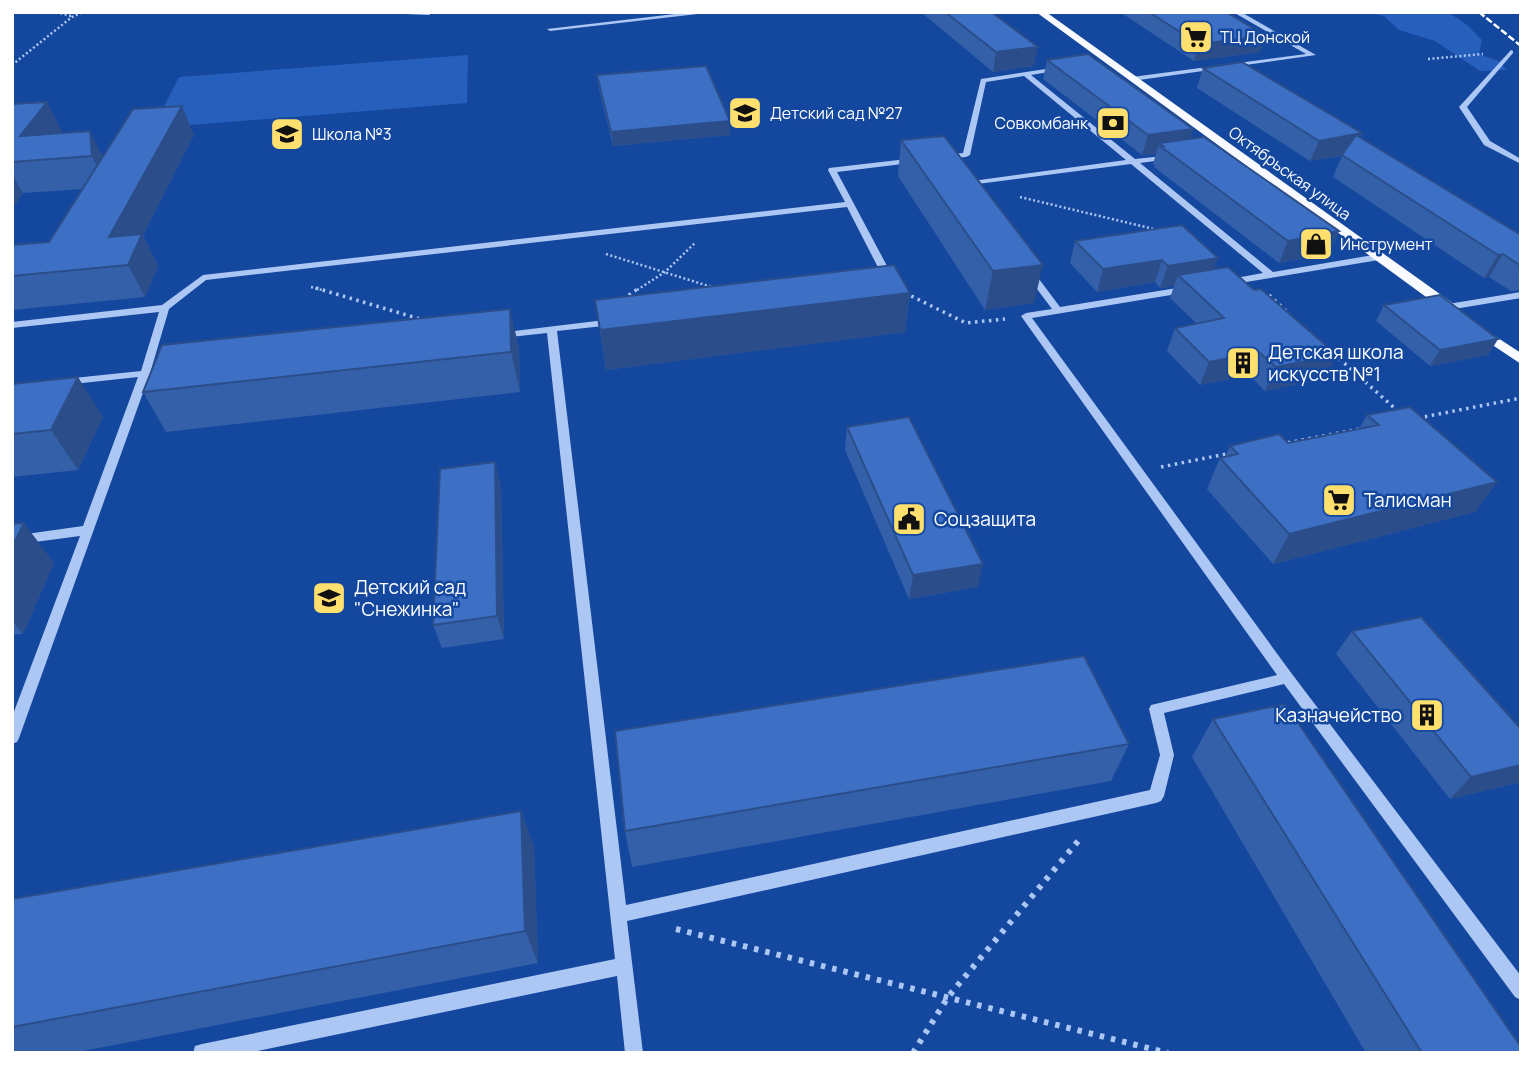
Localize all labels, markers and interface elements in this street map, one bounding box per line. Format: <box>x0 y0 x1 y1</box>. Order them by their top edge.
supermarket icon: ТЦ Донской <box>1177 18 1215 56</box>
place label: ТЦ Донской <box>1220 26 1310 48</box>
school or university icon: Детский сад №27 <box>726 94 764 132</box>
place label: Детский сад №27 <box>770 102 903 124</box>
bank icon: Совкомбанк <box>1094 104 1132 142</box>
place label: Совкомбанк <box>995 112 1089 134</box>
school or university icon: Школа №3 <box>268 115 306 153</box>
street label: Октябрьская улица <box>1224 121 1356 225</box>
place label: Школа №3 <box>312 123 392 145</box>
shop icon: Инструмент <box>1297 225 1335 263</box>
place label: Инструмент <box>1340 233 1433 255</box>
place label: Детская школа искусств №1 <box>1268 339 1404 387</box>
building icon: Детская школа искусств №1 <box>1224 344 1262 382</box>
supermarket icon: Талисман <box>1320 481 1358 519</box>
place label: Талисман <box>1364 487 1452 513</box>
public building icon: Соцзащита <box>890 500 928 538</box>
place label: Соцзащита <box>934 506 1036 532</box>
place label: Детский сад "Снежинка" <box>354 574 466 622</box>
school or university icon: Детский сад "Снежинка" <box>310 579 348 617</box>
building icon: Казначейство <box>1408 696 1446 734</box>
place label: Казначейство <box>1275 702 1402 728</box>

